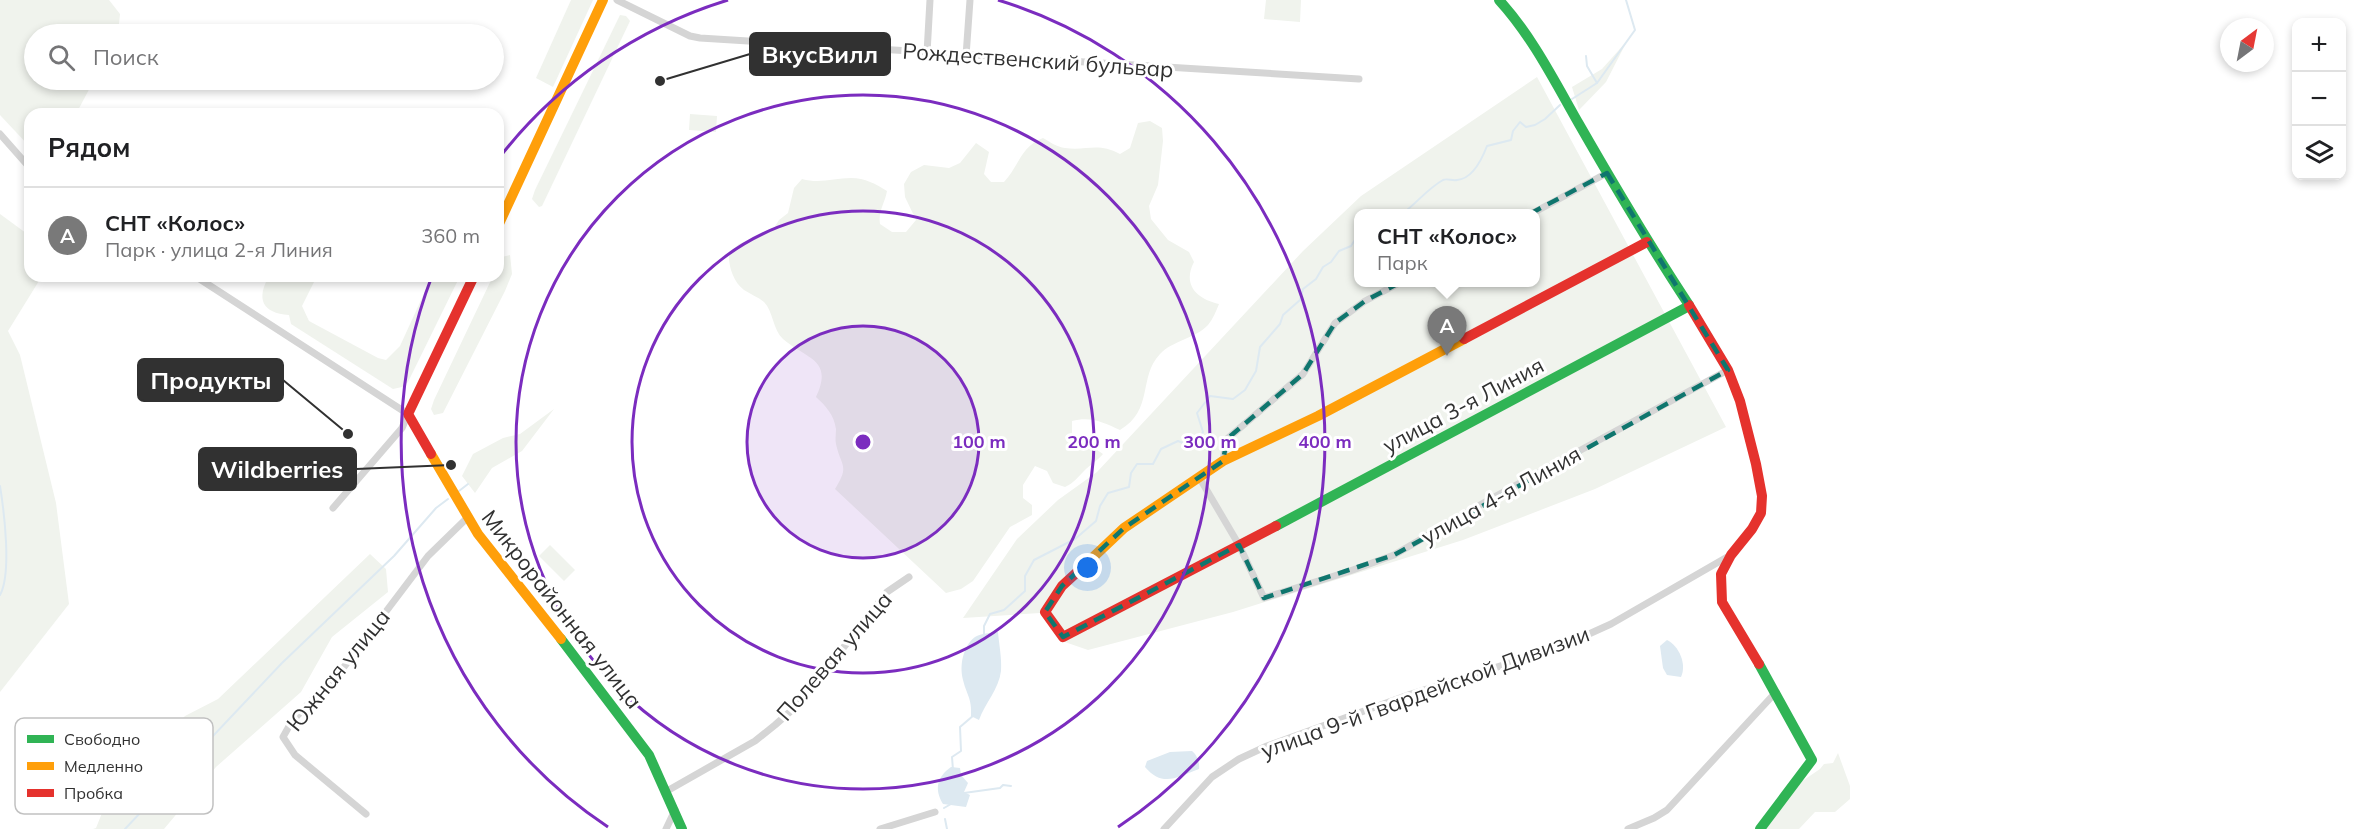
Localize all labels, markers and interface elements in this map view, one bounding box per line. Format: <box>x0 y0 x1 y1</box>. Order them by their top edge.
north arrow <box>2220 18 2274 72</box>
map controls <box>2292 18 2346 180</box>
button: + <box>2292 18 2346 72</box>
search box <box>24 24 504 90</box>
callout: ВкусВилл <box>750 33 890 75</box>
street label: Рождественский бульвар <box>901 37 1175 83</box>
text: ВкусВилл <box>762 39 878 69</box>
icon: search <box>45 41 78 74</box>
text: Поиск <box>93 43 159 71</box>
button: − <box>2292 72 2346 126</box>
button: layers <box>2292 126 2346 180</box>
text: Рядом <box>48 131 131 164</box>
text: СНТ «Колос» <box>105 209 245 237</box>
popup <box>1354 209 1540 287</box>
text: СНТ «Колос» <box>1377 222 1517 250</box>
text: A <box>60 223 75 248</box>
text: 360 m <box>421 223 480 248</box>
text: Парк · улица 2-я Линия <box>105 237 333 262</box>
text: Парк <box>1377 250 1427 275</box>
pin: A <box>1428 306 1466 356</box>
street label: улица 3-я Линия <box>1378 351 1548 459</box>
callout: Продукты <box>138 359 283 401</box>
text: Продукты <box>150 365 272 395</box>
text: 100 m <box>952 430 1006 453</box>
text: 200 m <box>1067 430 1121 453</box>
text: 300 m <box>1183 430 1237 453</box>
text: 400 m <box>1298 430 1352 453</box>
centre of rings <box>853 432 873 452</box>
street label: улица 4-я Линия <box>1416 439 1586 551</box>
callout: Wildberries <box>199 448 356 490</box>
text: Wildberries <box>211 454 343 484</box>
street label: Микрорайонная улица <box>476 504 648 714</box>
your location <box>1073 553 1102 582</box>
street label: Полевая улица <box>770 586 898 726</box>
street label: Южная улица <box>280 603 396 737</box>
street label: улица 9-й Гвардейской Дивизии <box>1257 619 1593 765</box>
legend <box>15 718 213 814</box>
text: Свободно <box>64 729 140 749</box>
text: Медленно <box>64 756 143 776</box>
text: Пробка <box>64 783 123 803</box>

